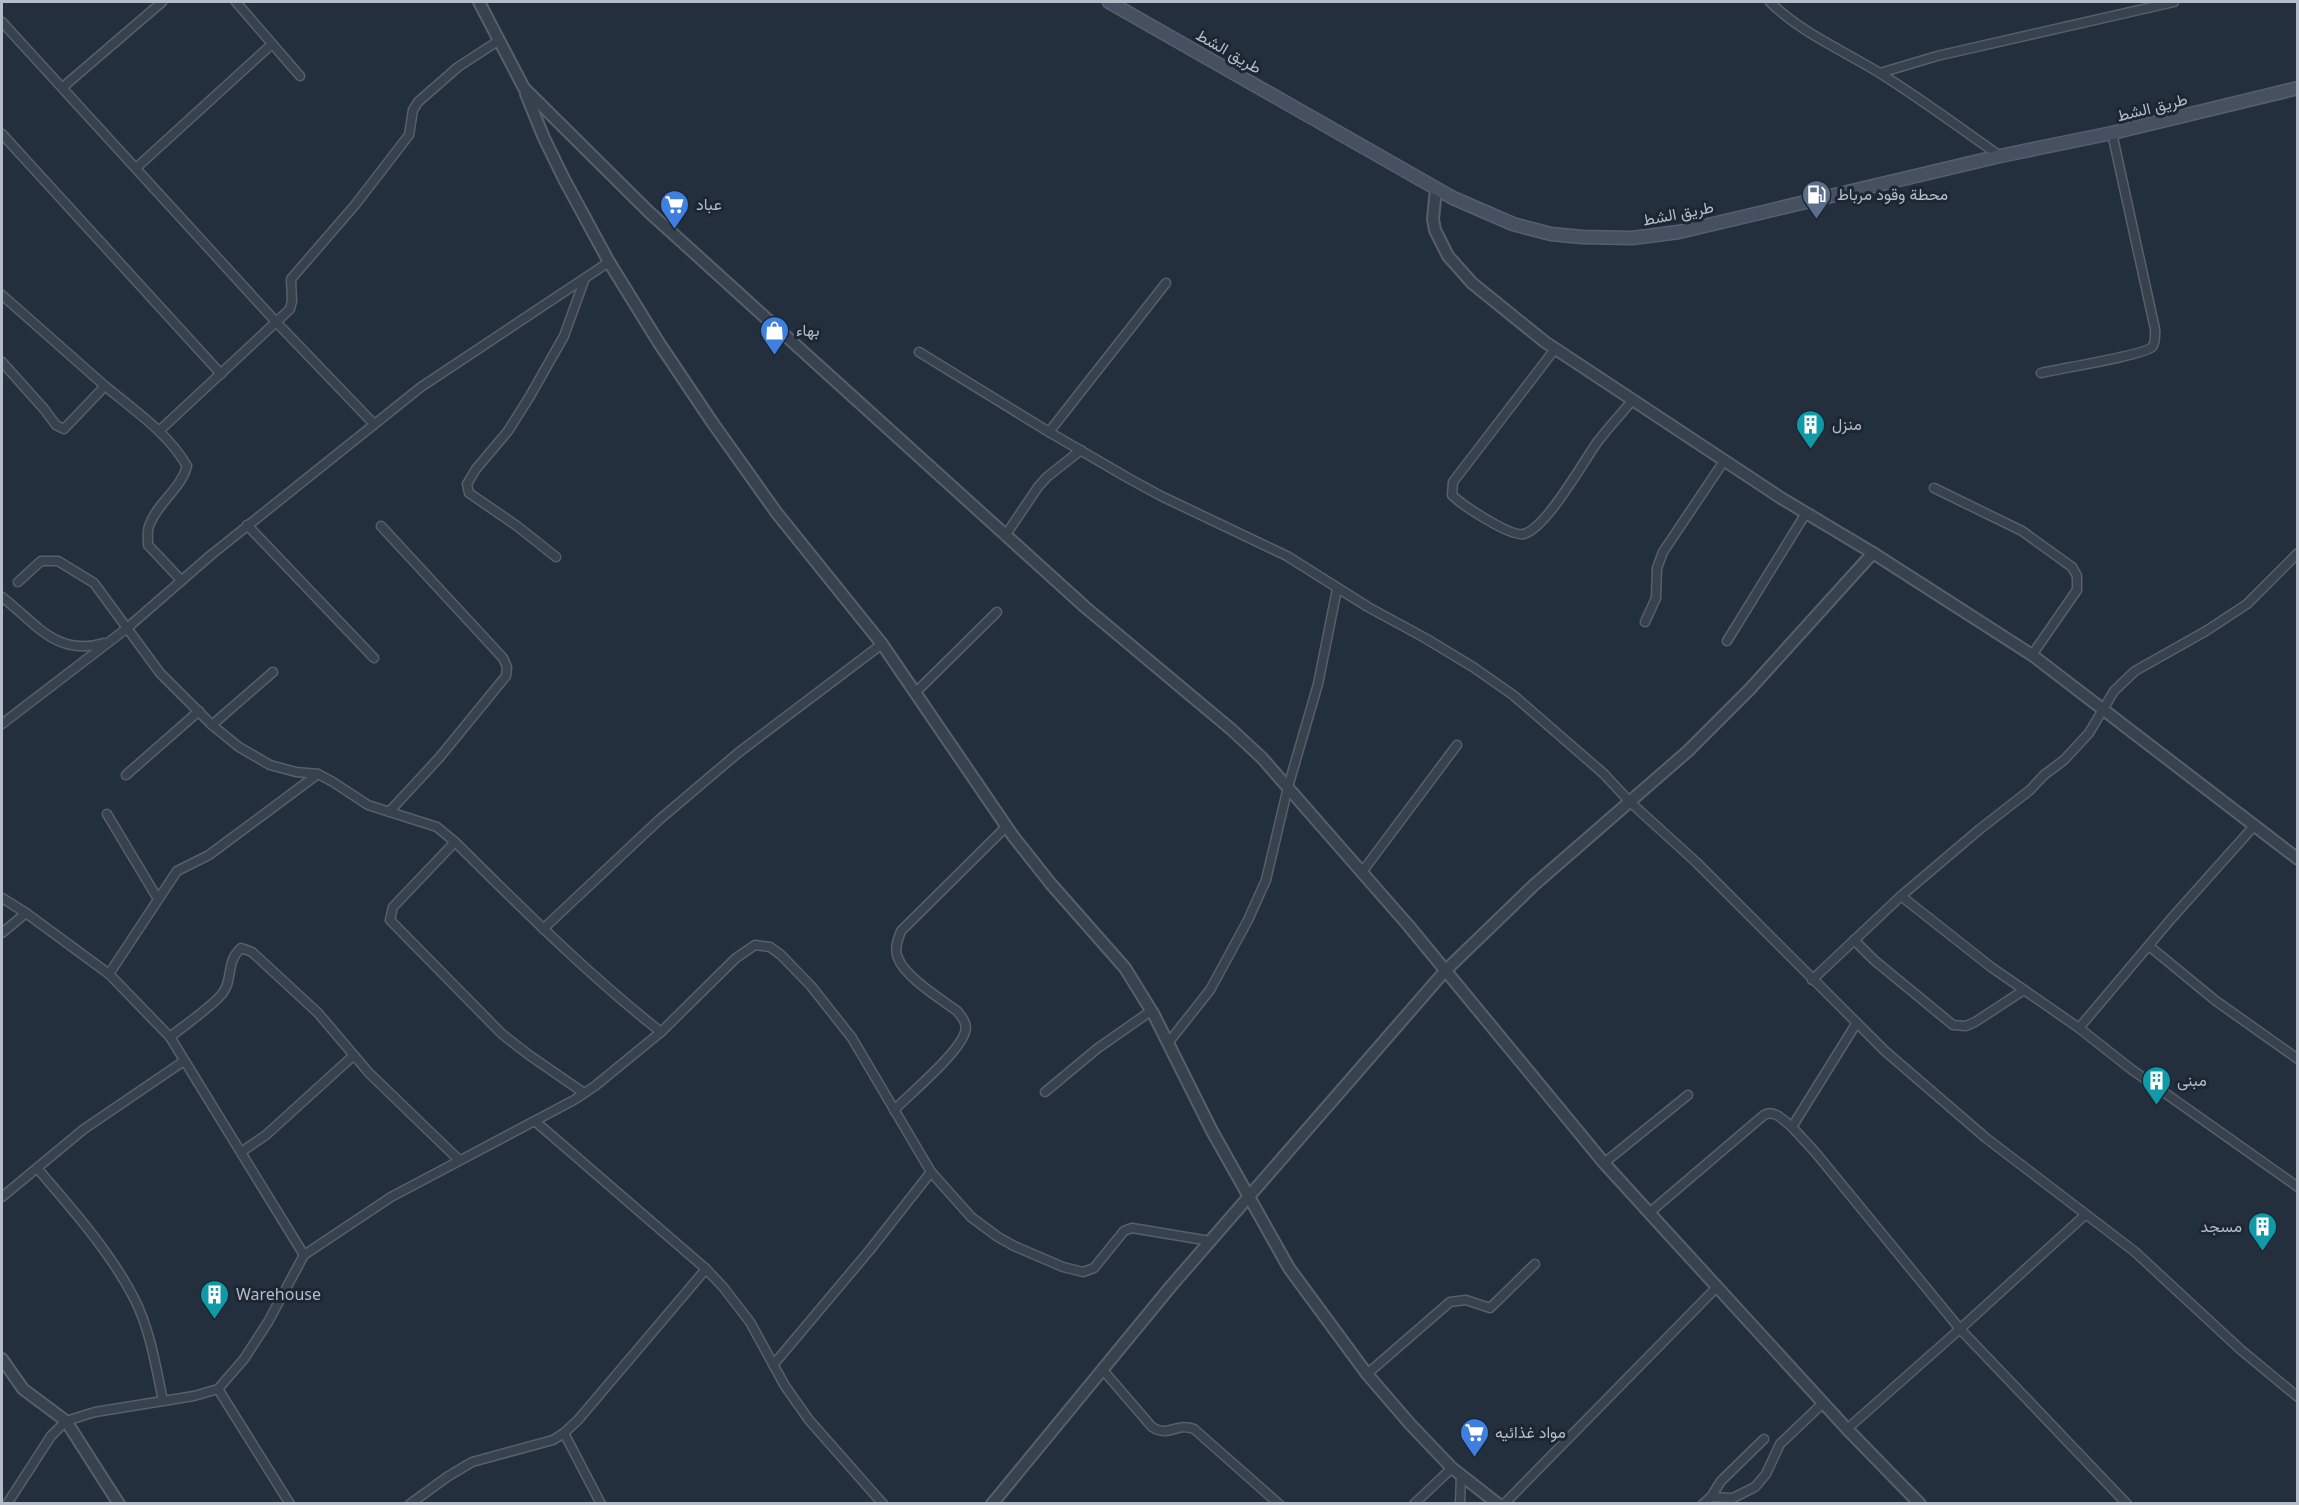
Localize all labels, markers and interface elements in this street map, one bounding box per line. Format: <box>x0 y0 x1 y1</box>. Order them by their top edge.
street label: طريق الشط <box>1192 23 1266 79</box>
street label: طريق الشط <box>2114 88 2190 126</box>
fuel station icon: محطة وقود مرباط <box>1800 178 1832 220</box>
place label: محطة وقود مرباط <box>1837 183 1948 205</box>
supermarket icon: عباد <box>659 188 691 230</box>
place label: عباد <box>696 193 722 215</box>
street label: طريق الشط <box>1640 195 1716 231</box>
shop icon: بهاء <box>759 314 791 356</box>
place label: بهاء <box>796 319 819 341</box>
building icon: منزل <box>1795 408 1827 450</box>
place label: منزل <box>1832 413 1862 435</box>
building icon: مبنى <box>2140 1064 2172 1106</box>
place label: مبنى <box>2177 1069 2207 1091</box>
building icon: مسجد <box>2247 1210 2279 1252</box>
place label: مسجد <box>2201 1215 2242 1237</box>
building icon: Warehouse <box>199 1278 231 1320</box>
place label: Warehouse <box>236 1283 321 1305</box>
supermarket icon: مواد غذائيه <box>1458 1416 1490 1458</box>
place label: مواد غذائيه <box>1495 1421 1566 1443</box>

